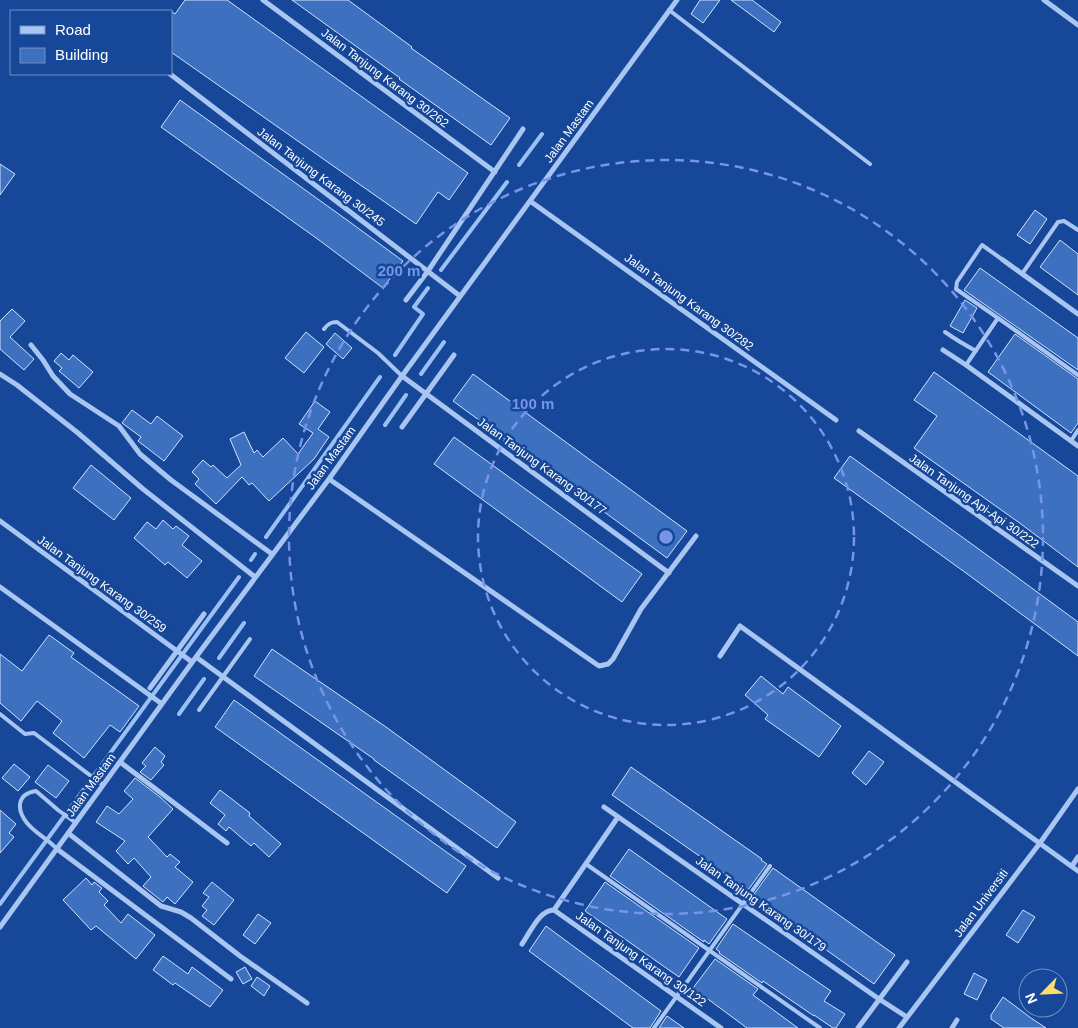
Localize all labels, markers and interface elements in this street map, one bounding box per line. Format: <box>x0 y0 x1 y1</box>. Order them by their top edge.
legend <box>10 10 172 75</box>
text: Road <box>55 21 91 38</box>
street label: Jalan Tanjung Karang 30/262 <box>319 25 452 131</box>
text: Building <box>55 46 108 63</box>
street label: Jalan Mastam <box>541 97 597 165</box>
street label: Jalan Tanjung Karang 30/245 <box>255 124 388 230</box>
street label: Jalan Tanjung Karang 30/282 <box>622 251 756 354</box>
text: 200 m <box>378 262 420 279</box>
text: 100 m <box>512 395 554 412</box>
street label: Jalan Tanjung Karang 30/177 <box>475 415 609 518</box>
street label: Jalan Mastam <box>303 424 359 492</box>
street label: Jalan Tanjung Api-Api 30/222 <box>906 451 1042 551</box>
centre of rings <box>657 528 675 546</box>
street label: Jalan Tanjung Karang 30/259 <box>35 533 169 636</box>
street label: Jalan Mastam <box>63 751 119 819</box>
street label: Jalan Tanjung Karang 30/179 <box>693 854 829 955</box>
street label: Jalan Universiti <box>951 866 1011 940</box>
street label: Jalan Tanjung Karang 30/122 <box>573 909 709 1010</box>
north arrow <box>1018 968 1068 1018</box>
text: N <box>1022 990 1040 1006</box>

